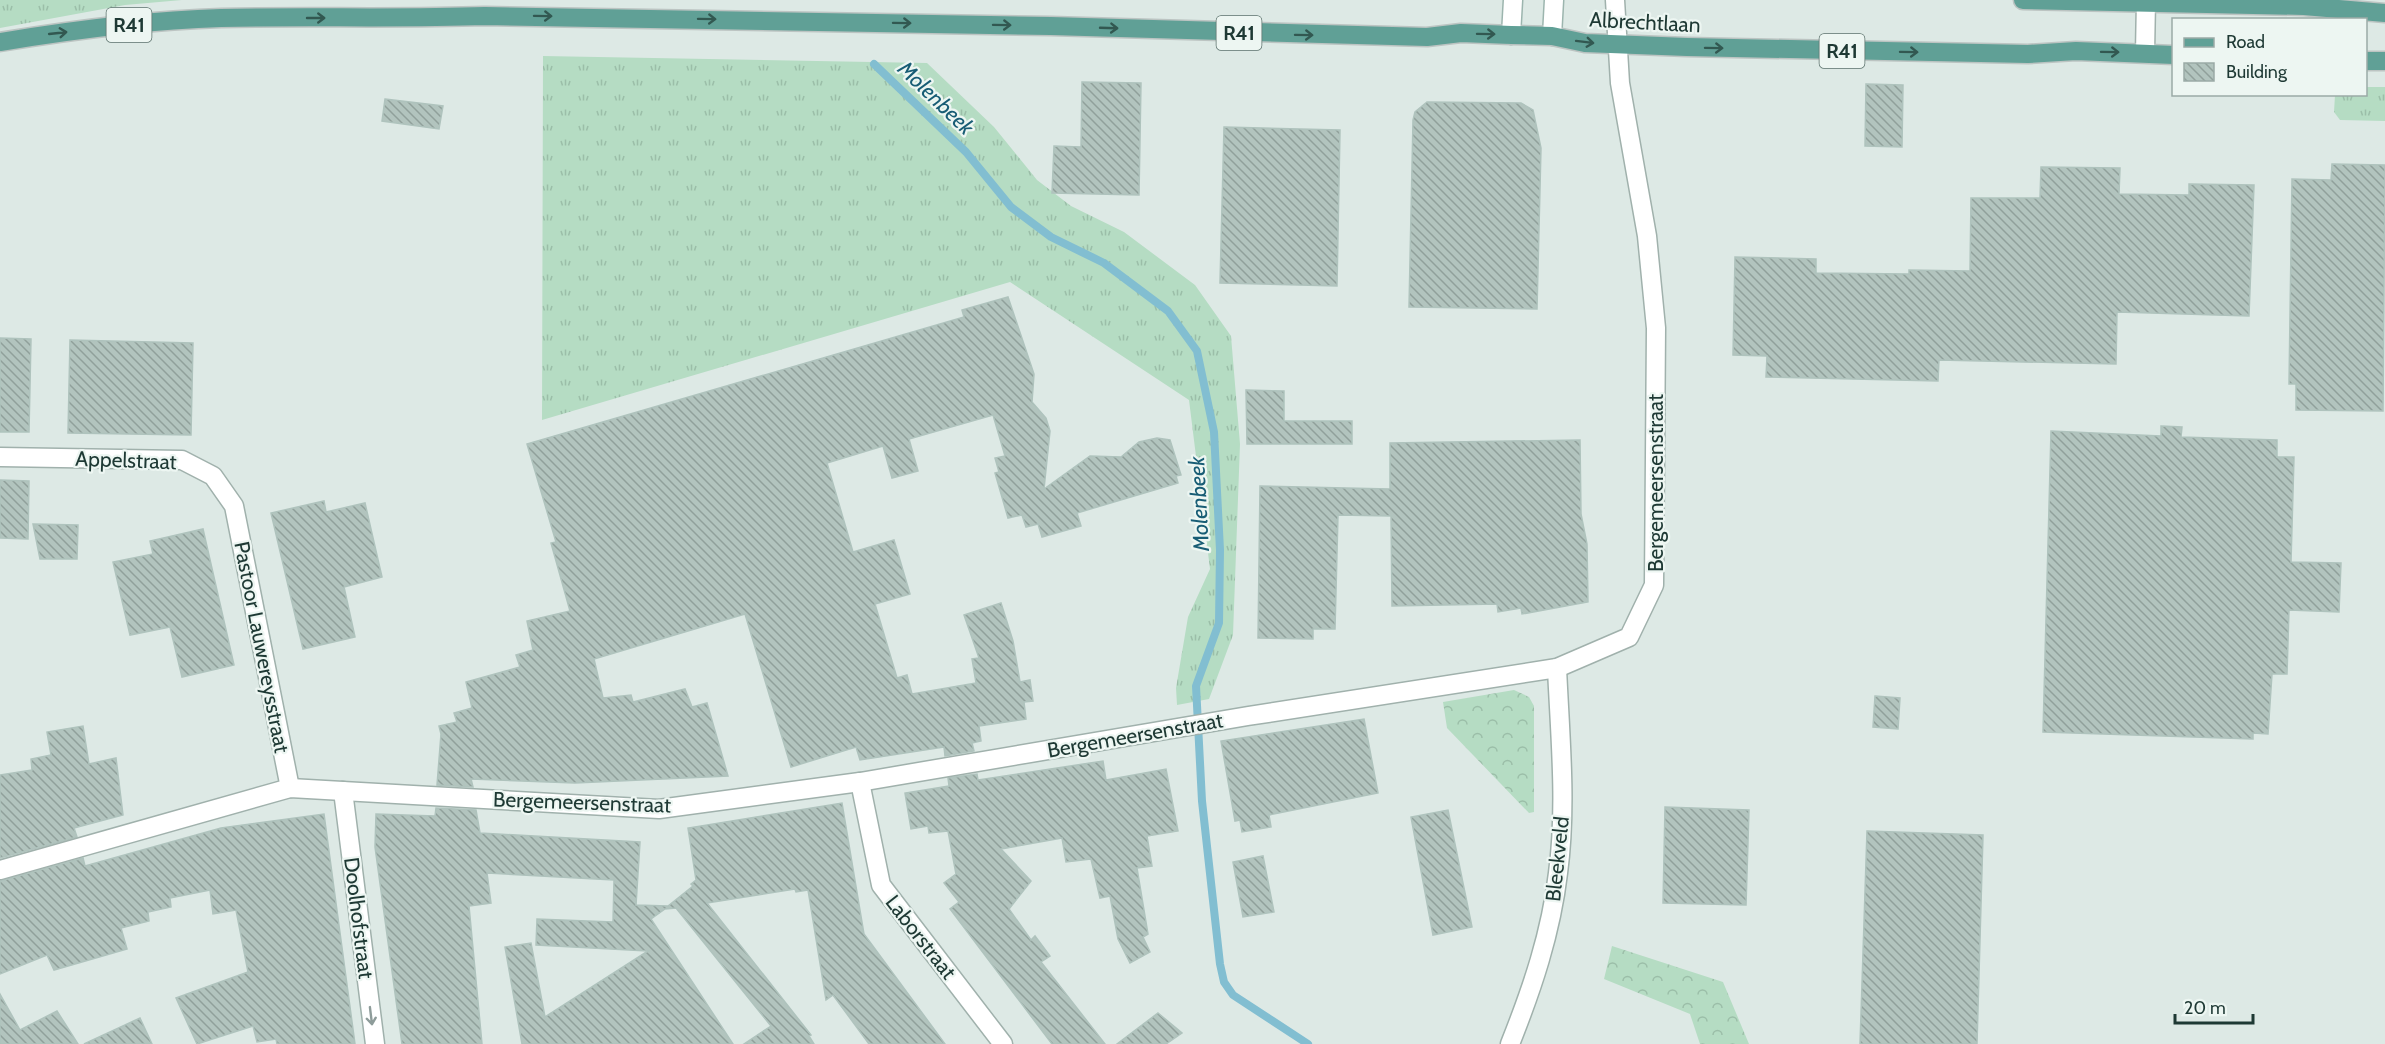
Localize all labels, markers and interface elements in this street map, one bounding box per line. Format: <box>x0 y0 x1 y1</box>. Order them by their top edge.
street label: Albrechtlaan <box>1589 7 1701 37</box>
road number: R41 <box>106 8 152 42</box>
one-way arrow <box>533 10 553 22</box>
one-way arrow <box>306 12 326 24</box>
one-way arrow <box>697 13 717 25</box>
road number: R41 <box>1216 16 1262 50</box>
one-way arrow <box>892 17 912 29</box>
legend <box>2172 18 2367 96</box>
one-way arrow <box>991 20 1011 31</box>
one-way arrow <box>1099 22 1119 34</box>
one-way arrow <box>47 28 67 39</box>
one-way arrow <box>1476 28 1496 40</box>
one-way arrow <box>1294 29 1313 40</box>
text: Road <box>2226 31 2265 53</box>
road number: R41 <box>1820 34 1864 68</box>
one-way arrow <box>1574 36 1594 47</box>
one-way arrow <box>1704 42 1724 54</box>
one-way arrow <box>1898 46 1918 58</box>
one-way arrow <box>2100 46 2120 58</box>
water label: Molenbeek <box>892 55 980 141</box>
text: Building <box>2226 61 2288 83</box>
street label: Bergemeersenstraat <box>1643 394 1668 572</box>
street label: Appelstraat <box>75 446 177 474</box>
water label: Molenbeek <box>1183 455 1215 553</box>
street label: Pastoor Lauwereysstraat <box>229 539 295 755</box>
street label: Bergemeersenstraat <box>1045 707 1225 763</box>
street label: Bergemeersenstraat <box>493 786 671 818</box>
street label: Bleekveld <box>1540 815 1574 903</box>
street label: Doolhofstraat <box>339 856 379 980</box>
street label: Laborstraat <box>880 890 962 984</box>
scale bar <box>2175 987 2253 1025</box>
text: 20 m <box>2184 997 2226 1019</box>
one-way arrow <box>366 1005 377 1025</box>

